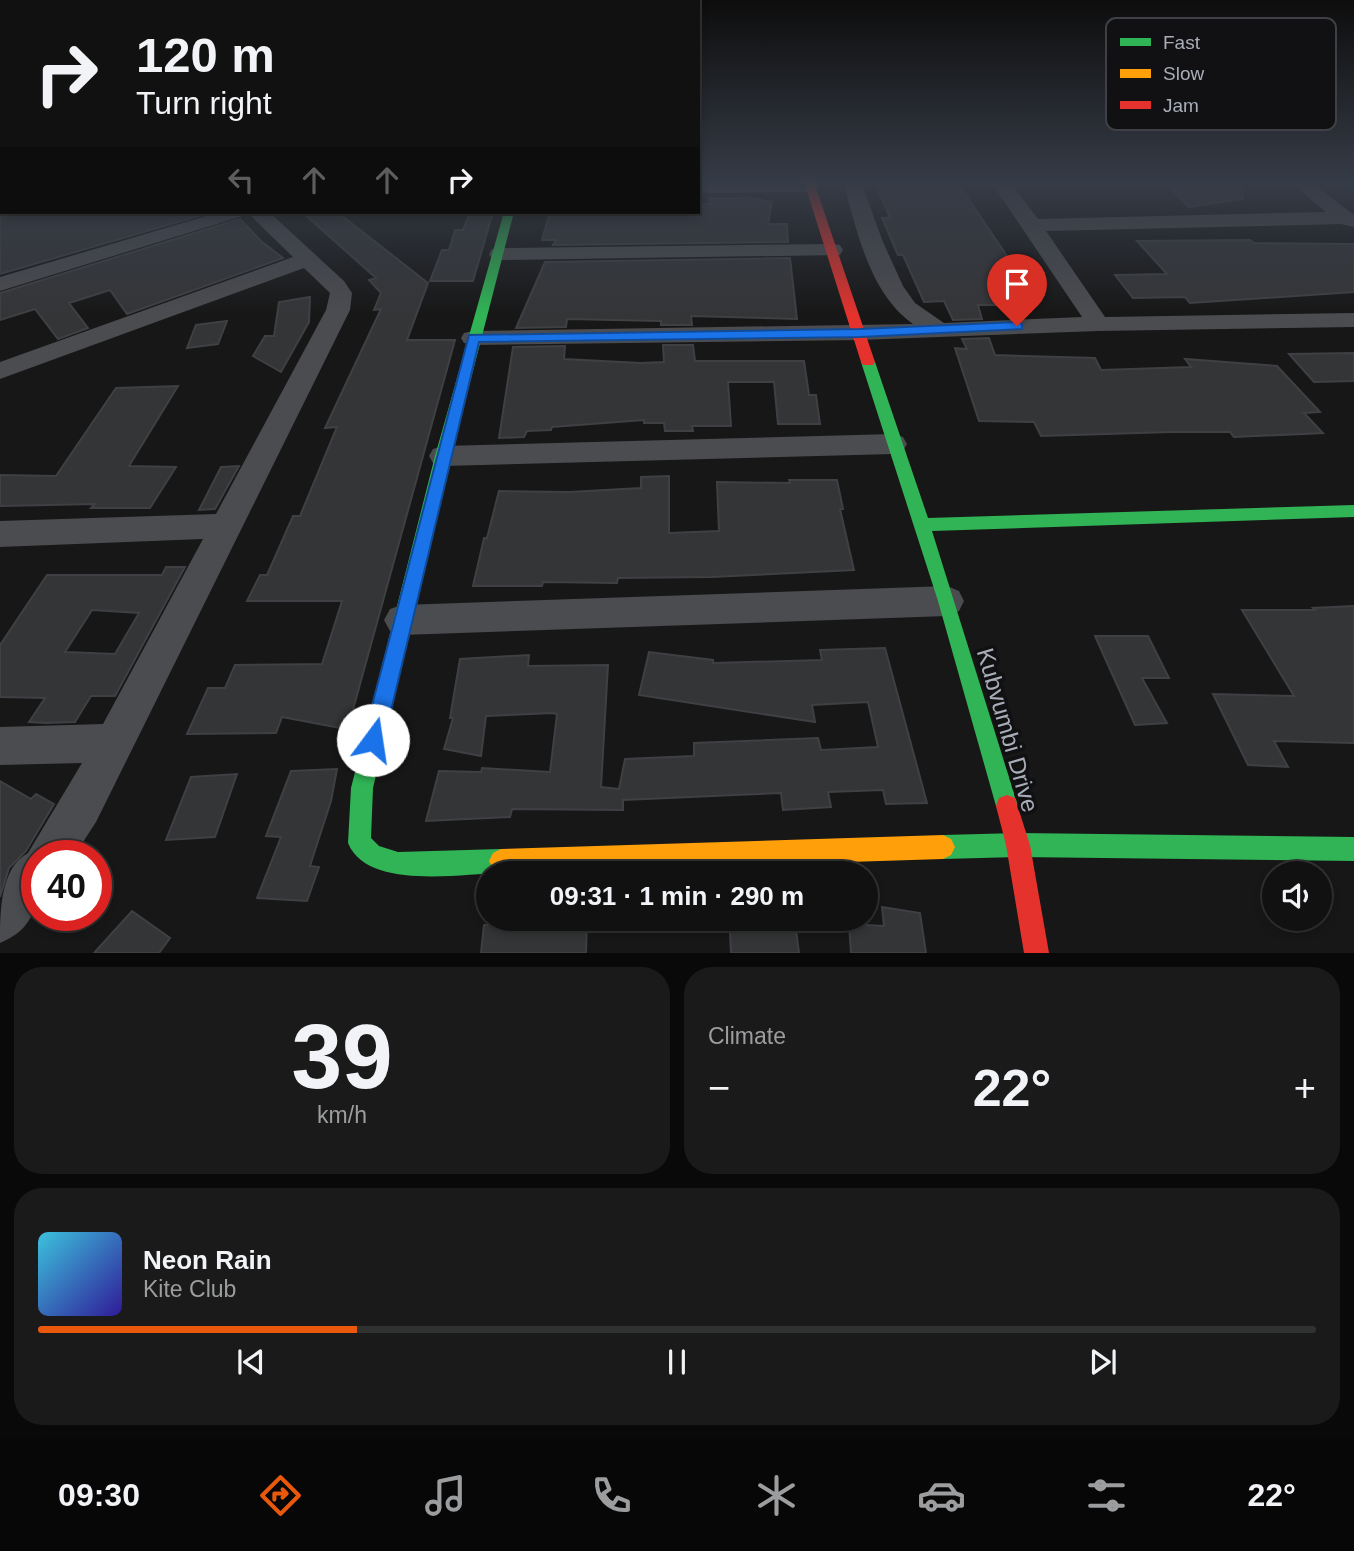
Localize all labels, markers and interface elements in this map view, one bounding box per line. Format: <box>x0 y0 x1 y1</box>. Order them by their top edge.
legend <box>1106 18 1336 130</box>
icon: right <box>21 28 112 119</box>
text: 120 m <box>136 28 275 82</box>
text: Fast <box>1163 32 1201 53</box>
text: Slow <box>1163 63 1204 84</box>
text: Turn right <box>136 85 272 121</box>
text: Jam <box>1163 95 1199 116</box>
icon: left <box>222 161 260 199</box>
icon: ahead <box>295 161 333 199</box>
icon: ahead <box>368 161 406 199</box>
icon: right <box>441 161 479 199</box>
pin <box>987 254 1047 326</box>
icon: arrive <box>998 265 1036 303</box>
street label: Kubvumbi Drive <box>972 645 1044 815</box>
position arrow <box>336 703 410 777</box>
speed limit sign: 40 <box>21 840 112 931</box>
map controls <box>1262 861 1332 931</box>
button: sound <box>1262 861 1332 931</box>
text: 09:31 · 1 min · 290 m <box>550 881 804 911</box>
text: 39 <box>291 1006 393 1107</box>
text: Climate <box>708 1023 786 1049</box>
text: 22° <box>973 1059 1051 1117</box>
text: − <box>708 1067 730 1109</box>
text: + <box>1294 1067 1316 1109</box>
text: km/h <box>317 1102 367 1128</box>
text: Neon Rain <box>143 1245 272 1275</box>
text: Kite Club <box>143 1276 236 1302</box>
icon: previous <box>232 1343 270 1381</box>
icon: pause <box>658 1343 696 1381</box>
icon: next <box>1084 1343 1122 1381</box>
icon: directions <box>256 1471 305 1520</box>
icon: music <box>421 1471 470 1520</box>
icon: phone <box>587 1471 636 1520</box>
icon: climate <box>752 1471 801 1520</box>
icon: car <box>917 1471 966 1520</box>
icon: filters <box>1082 1471 1131 1520</box>
text: 09:30 <box>58 1477 140 1513</box>
text: 22° <box>1247 1477 1296 1513</box>

